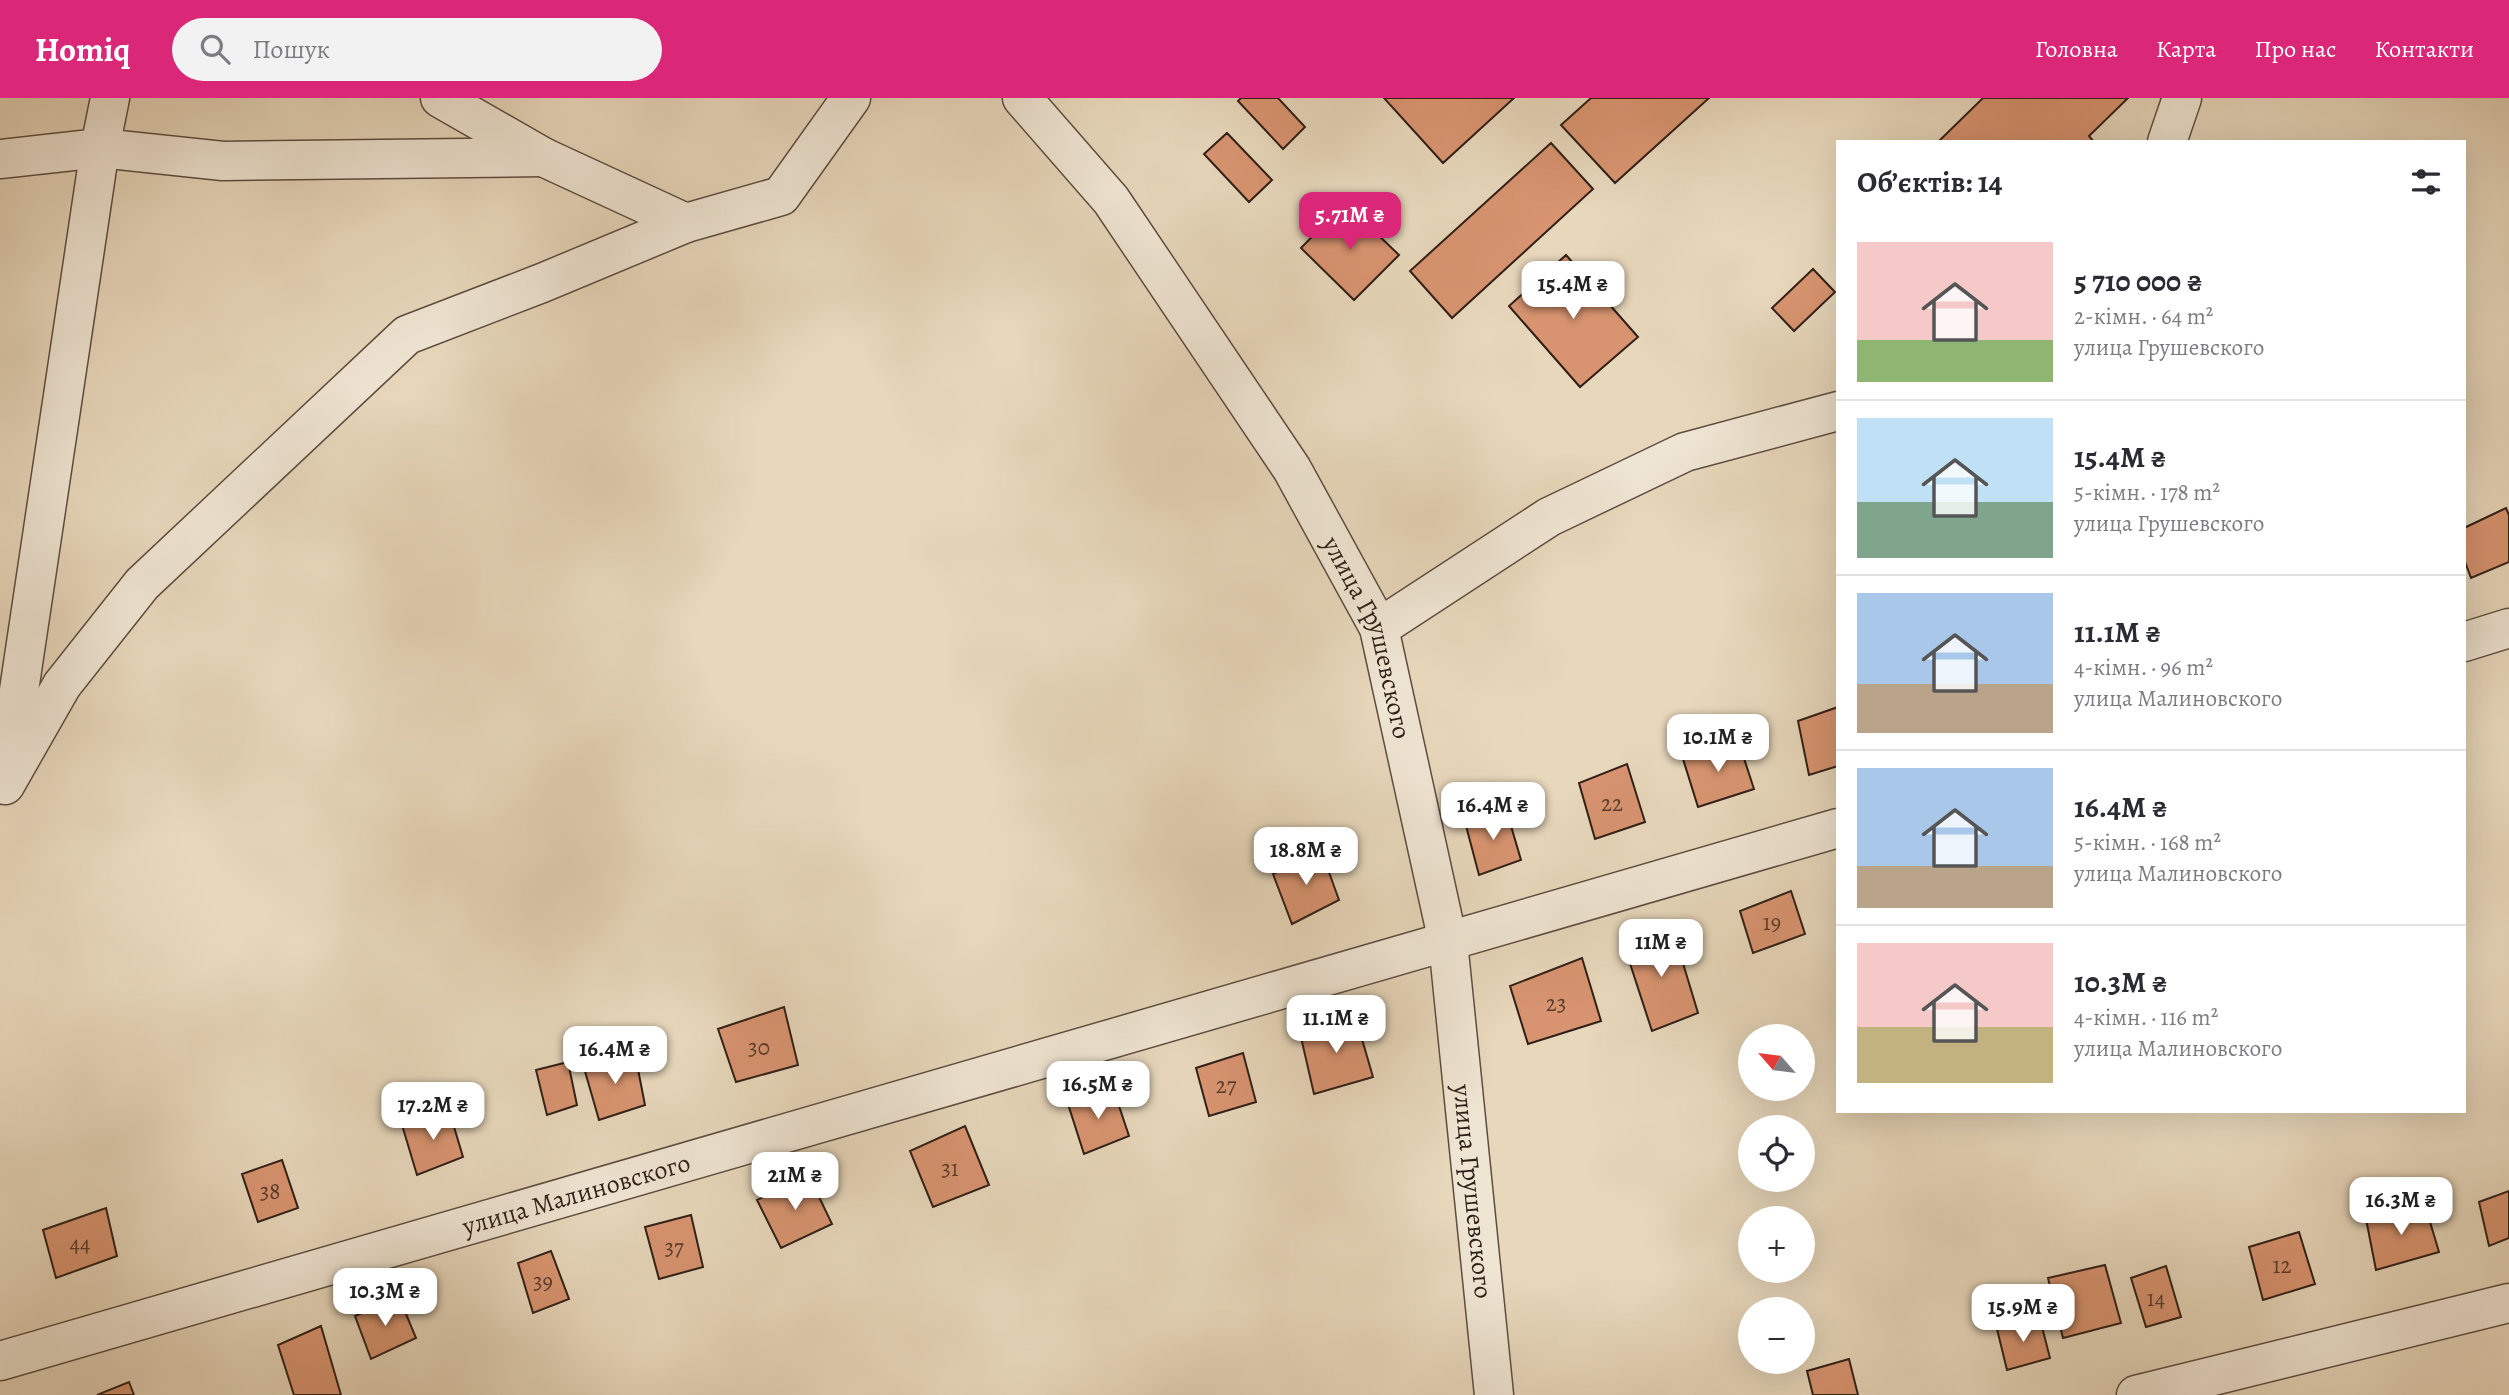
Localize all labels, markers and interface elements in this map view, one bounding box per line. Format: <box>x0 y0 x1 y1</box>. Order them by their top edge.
search box <box>172 18 662 81</box>
text: Homiq <box>35 27 130 72</box>
icon: search <box>196 30 234 68</box>
text: Пошук <box>252 32 330 67</box>
text: Головна <box>2035 33 2118 65</box>
text: Карта <box>2156 33 2216 65</box>
text: Про нас <box>2254 33 2336 65</box>
text: Контакти <box>2374 33 2474 65</box>
text: Об’єктів: 14 <box>1857 162 2003 202</box>
icon: filters <box>2407 163 2445 201</box>
pin: 5.71M ₴ <box>1285 192 1415 252</box>
text: 5.71M ₴ <box>1315 199 1385 230</box>
text: 5 710 000 ₴ <box>2074 261 2203 301</box>
pin: 15.4M ₴ <box>1508 262 1638 321</box>
text: 15.4M ₴ <box>1538 268 1608 299</box>
icon: home <box>1913 270 1997 354</box>
text: 2-кімн. · 64 m² <box>2074 301 2213 332</box>
text: улица Грушевского <box>2074 332 2264 363</box>
text: 15.4M ₴ <box>2074 437 2167 477</box>
icon: home <box>1913 446 1997 530</box>
text: 5-кімн. · 178 m² <box>2074 477 2220 508</box>
text: улица Грушевского <box>2074 508 2264 539</box>
street label: улица Грушевского <box>1314 529 1420 742</box>
text: 11.1M ₴ <box>2074 612 2161 652</box>
icon: home <box>1913 621 1997 705</box>
text: 4-кімн. · 96 m² <box>2074 652 2213 683</box>
text: улица Малиновского <box>2074 683 2282 714</box>
pin: 10.1M ₴ <box>1653 714 1783 774</box>
text: 10.1M ₴ <box>1683 721 1753 752</box>
pin: 16.4M ₴ <box>1428 782 1558 842</box>
text: 16.4M ₴ <box>2074 787 2168 827</box>
house number: 22 <box>1601 788 1623 819</box>
text: 16.4M ₴ <box>1457 789 1529 820</box>
icon: home <box>1913 796 1997 880</box>
text: 5-кімн. · 168 m² <box>2074 827 2221 858</box>
pin: 18.8M ₴ <box>1241 828 1371 887</box>
text: 18.8M ₴ <box>1270 834 1342 865</box>
text: улица Малиновского <box>2074 858 2282 889</box>
house number: 19 <box>1763 907 1781 938</box>
pin: 11M ₴ <box>1612 920 1710 979</box>
text: 11M ₴ <box>1635 926 1687 957</box>
text: 10.3M ₴ <box>2074 962 2168 1002</box>
icon: home <box>1913 971 1997 1055</box>
house number: 23 <box>1546 988 1566 1019</box>
pin: 11.1M ₴ <box>1271 996 1401 1055</box>
text: 11.1M ₴ <box>1303 1002 1369 1033</box>
text: 4-кімн. · 116 m² <box>2074 1002 2218 1033</box>
north arrow <box>1738 1024 1815 1101</box>
map controls <box>1738 1024 1815 1374</box>
pin: 16.4M ₴ <box>550 1026 680 1086</box>
house number: 30 <box>748 1032 770 1063</box>
text: 16.4M ₴ <box>579 1033 651 1064</box>
text: улица Малиновского <box>2074 1033 2282 1064</box>
pin: 16.5M ₴ <box>1033 1062 1163 1121</box>
text: 16.5M ₴ <box>1063 1068 1133 1099</box>
house number: 27 <box>1216 1070 1237 1101</box>
pin: 17.2M ₴ <box>368 1082 498 1142</box>
street label: улица Грушевского <box>1445 1082 1502 1300</box>
text: 17.2M ₴ <box>397 1089 469 1120</box>
button: locate <box>1738 1115 1815 1192</box>
street label: улица Малиновского <box>457 1144 694 1244</box>
pin: 21M ₴ <box>746 1152 844 1212</box>
house number: 31 <box>941 1153 959 1184</box>
text: 21M ₴ <box>767 1159 823 1190</box>
house number: 38 <box>260 1176 280 1207</box>
pin: 16.3M ₴ <box>2336 1178 2466 1237</box>
text: 16.3M ₴ <box>2366 1184 2436 1215</box>
button: + <box>1738 1206 1815 1283</box>
house number: 44 <box>70 1228 90 1259</box>
house number: 37 <box>664 1232 684 1263</box>
house number: 12 <box>2273 1250 2291 1281</box>
house number: 39 <box>533 1266 553 1297</box>
pin: 10.3M ₴ <box>320 1268 450 1328</box>
text: 10.3M ₴ <box>349 1275 421 1306</box>
house number: 14 <box>2147 1283 2165 1314</box>
pin: 15.9M ₴ <box>1958 1284 2088 1344</box>
text: 15.9M ₴ <box>1988 1291 2058 1322</box>
button: − <box>1738 1297 1815 1374</box>

